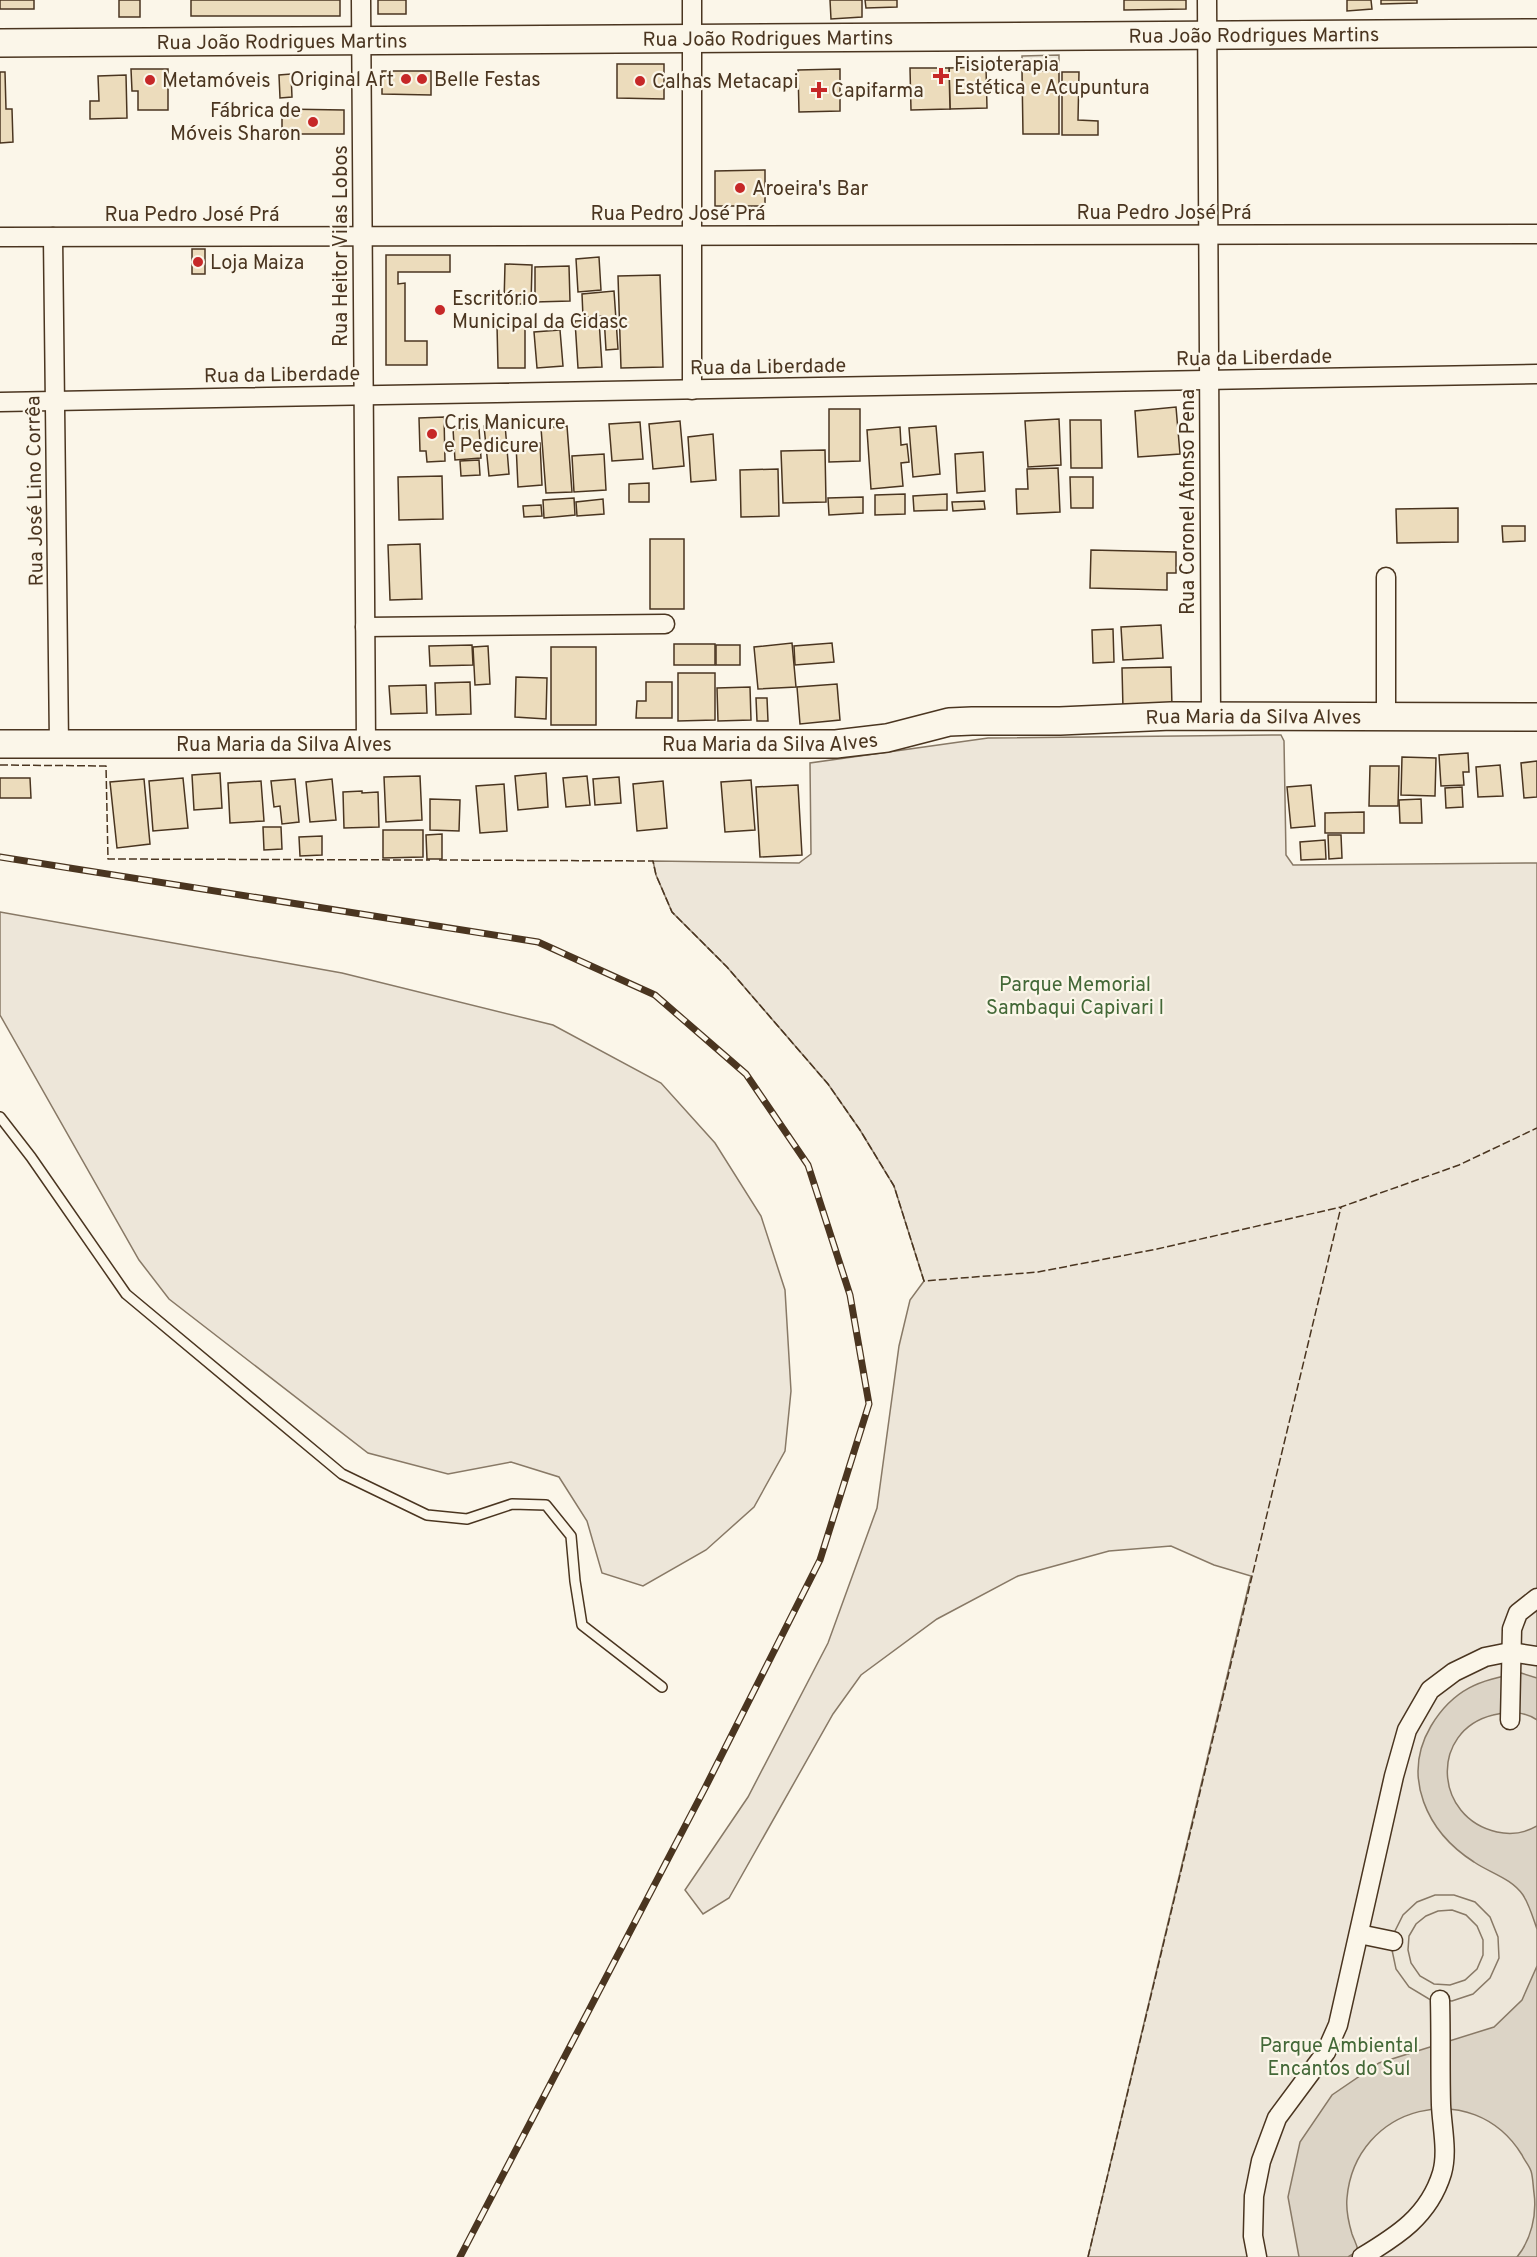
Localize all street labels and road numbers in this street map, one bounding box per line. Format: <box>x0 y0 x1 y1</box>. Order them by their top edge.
street label: Rua João Rodrigues Martins <box>1128 23 1379 51</box>
street label: Rua João Rodrigues Martins <box>642 26 894 54</box>
street label: Rua João Rodrigues Martins <box>157 29 408 57</box>
street label: Rua Heitor Vilas Lobos <box>329 145 355 347</box>
street label: Rua Pedro José Prá <box>1076 201 1252 227</box>
street label: Rua Pedro José Prá <box>590 202 766 228</box>
street label: Rua Pedro José Prá <box>104 203 280 229</box>
street label: Rua da Liberdade <box>1176 345 1332 373</box>
street label: Rua da Liberdade <box>690 354 846 382</box>
street label: Rua da Liberdade <box>204 362 360 390</box>
street label: Rua Coronel Afonso Pena <box>1176 389 1202 615</box>
street label: Rua José Lino Corrêa <box>21 395 51 587</box>
street label: Rua Maria da Silva Alves <box>1145 705 1361 732</box>
street label: Rua Maria da Silva Alves <box>662 728 879 759</box>
street label: Rua Maria da Silva Alves <box>176 733 392 759</box>

